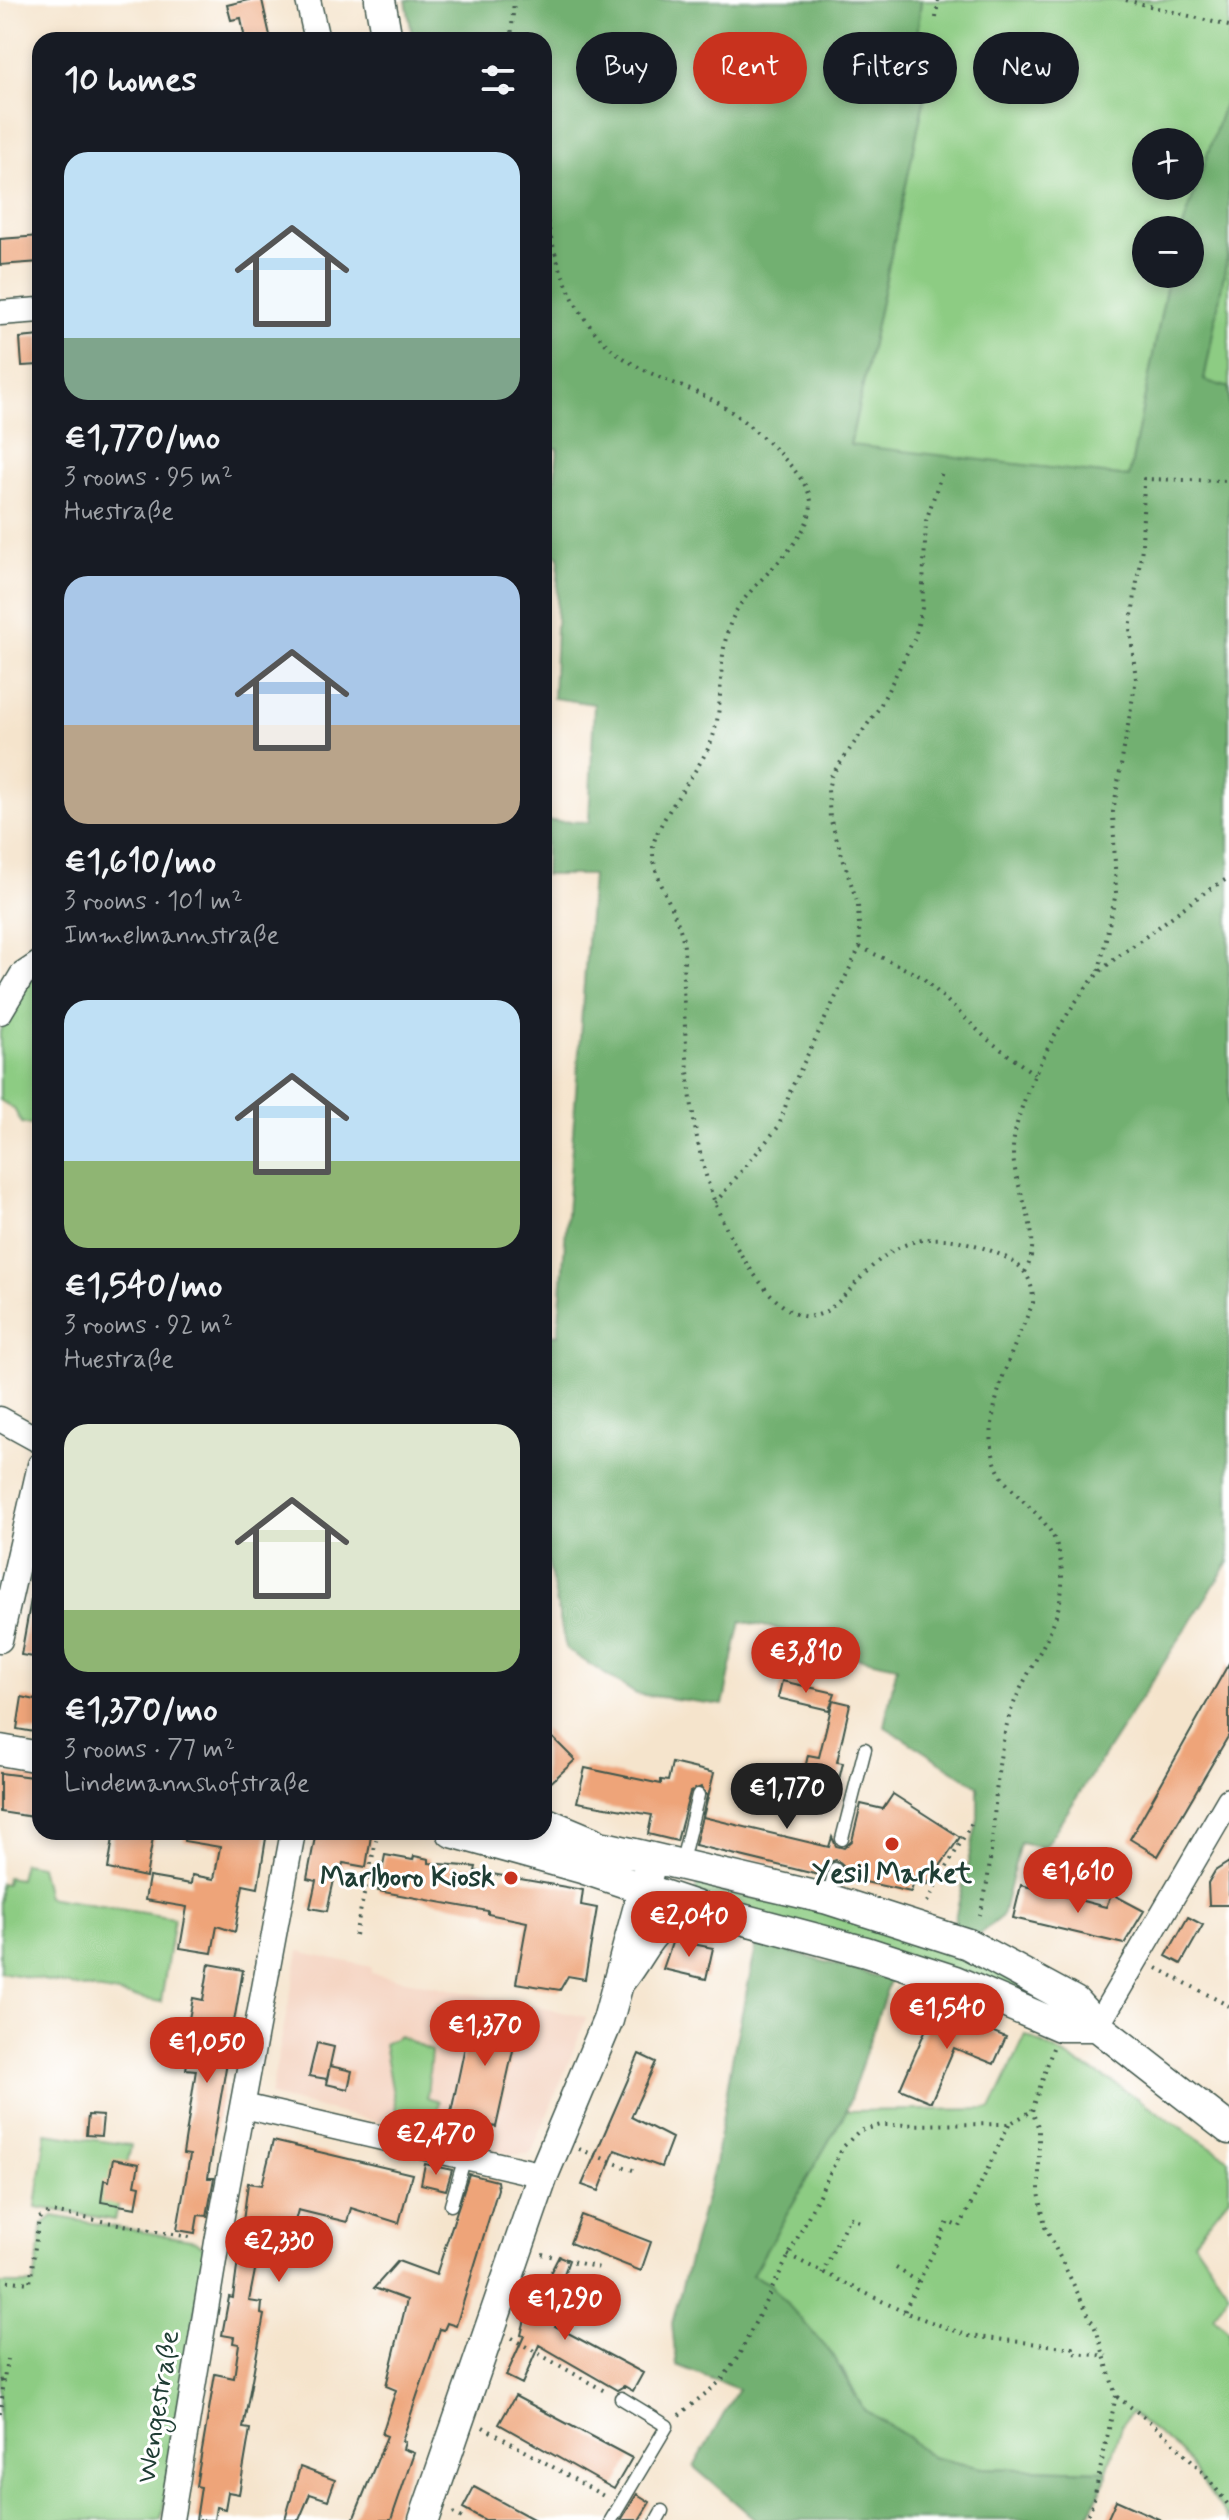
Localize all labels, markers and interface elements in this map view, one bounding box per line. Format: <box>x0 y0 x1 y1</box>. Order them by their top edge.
chip: Buy <box>576 32 677 104</box>
chip: Rent <box>693 32 807 104</box>
chip: Filters <box>823 32 957 104</box>
chip: New <box>973 32 1079 104</box>
text: 10 homes <box>64 58 197 103</box>
icon: filters <box>476 58 520 102</box>
map controls <box>1132 128 1204 288</box>
button: + <box>1132 128 1204 200</box>
icon: home <box>220 204 364 348</box>
button: − <box>1132 216 1204 288</box>
text: €1,770/mo <box>64 416 220 461</box>
text: 3 rooms · 95 m² <box>64 461 233 495</box>
text: Huestraße <box>64 495 174 529</box>
icon: home <box>220 628 364 772</box>
text: €1,610/mo <box>64 840 216 885</box>
text: 3 rooms · 101 m² <box>64 885 243 919</box>
text: Immelmannstraße <box>64 919 279 953</box>
icon: home <box>220 1052 364 1196</box>
text: €1,540/mo <box>64 1264 222 1309</box>
text: 3 rooms · 92 m² <box>64 1309 233 1343</box>
text: Huestraße <box>64 1343 174 1377</box>
icon: home <box>220 1476 364 1620</box>
pin: €3,810 <box>741 1627 871 1695</box>
text: €3,810 <box>769 1636 843 1670</box>
text: €1,370/mo <box>64 1688 218 1733</box>
text: 3 rooms · 77 m² <box>64 1733 235 1767</box>
pin: €1,770 <box>722 1763 852 1831</box>
text: Lindemannshofstraße <box>64 1767 310 1801</box>
text: €1,770 <box>749 1772 825 1806</box>
marker: Yesil Market <box>883 1835 901 1853</box>
pin: €1,610 <box>1013 1847 1143 1915</box>
place label: Yesil Market <box>812 1856 973 1893</box>
text: €1,610 <box>1041 1856 1115 1890</box>
place label: Marlboro Kiosk <box>320 1860 495 1897</box>
marker: Marlboro Kiosk <box>502 1869 520 1887</box>
pin: €2,040 <box>624 1891 754 1959</box>
text: €2,040 <box>649 1900 729 1934</box>
pin: €1,540 <box>882 1983 1012 2051</box>
text: €1,540 <box>908 1992 986 2026</box>
pin: €1,370 <box>420 2000 550 2068</box>
text: €1,370 <box>448 2009 522 2043</box>
pin: €1,050 <box>142 2017 272 2085</box>
text: €1,050 <box>168 2026 246 2060</box>
pin: €2,470 <box>371 2109 501 2177</box>
text: €2,470 <box>396 2118 476 2152</box>
pin: €2,330 <box>214 2216 344 2284</box>
text: €2,330 <box>243 2225 315 2259</box>
pin: €1,290 <box>500 2274 630 2342</box>
text: €1,290 <box>527 2283 603 2317</box>
street label: Wengestraße <box>129 2328 191 2487</box>

